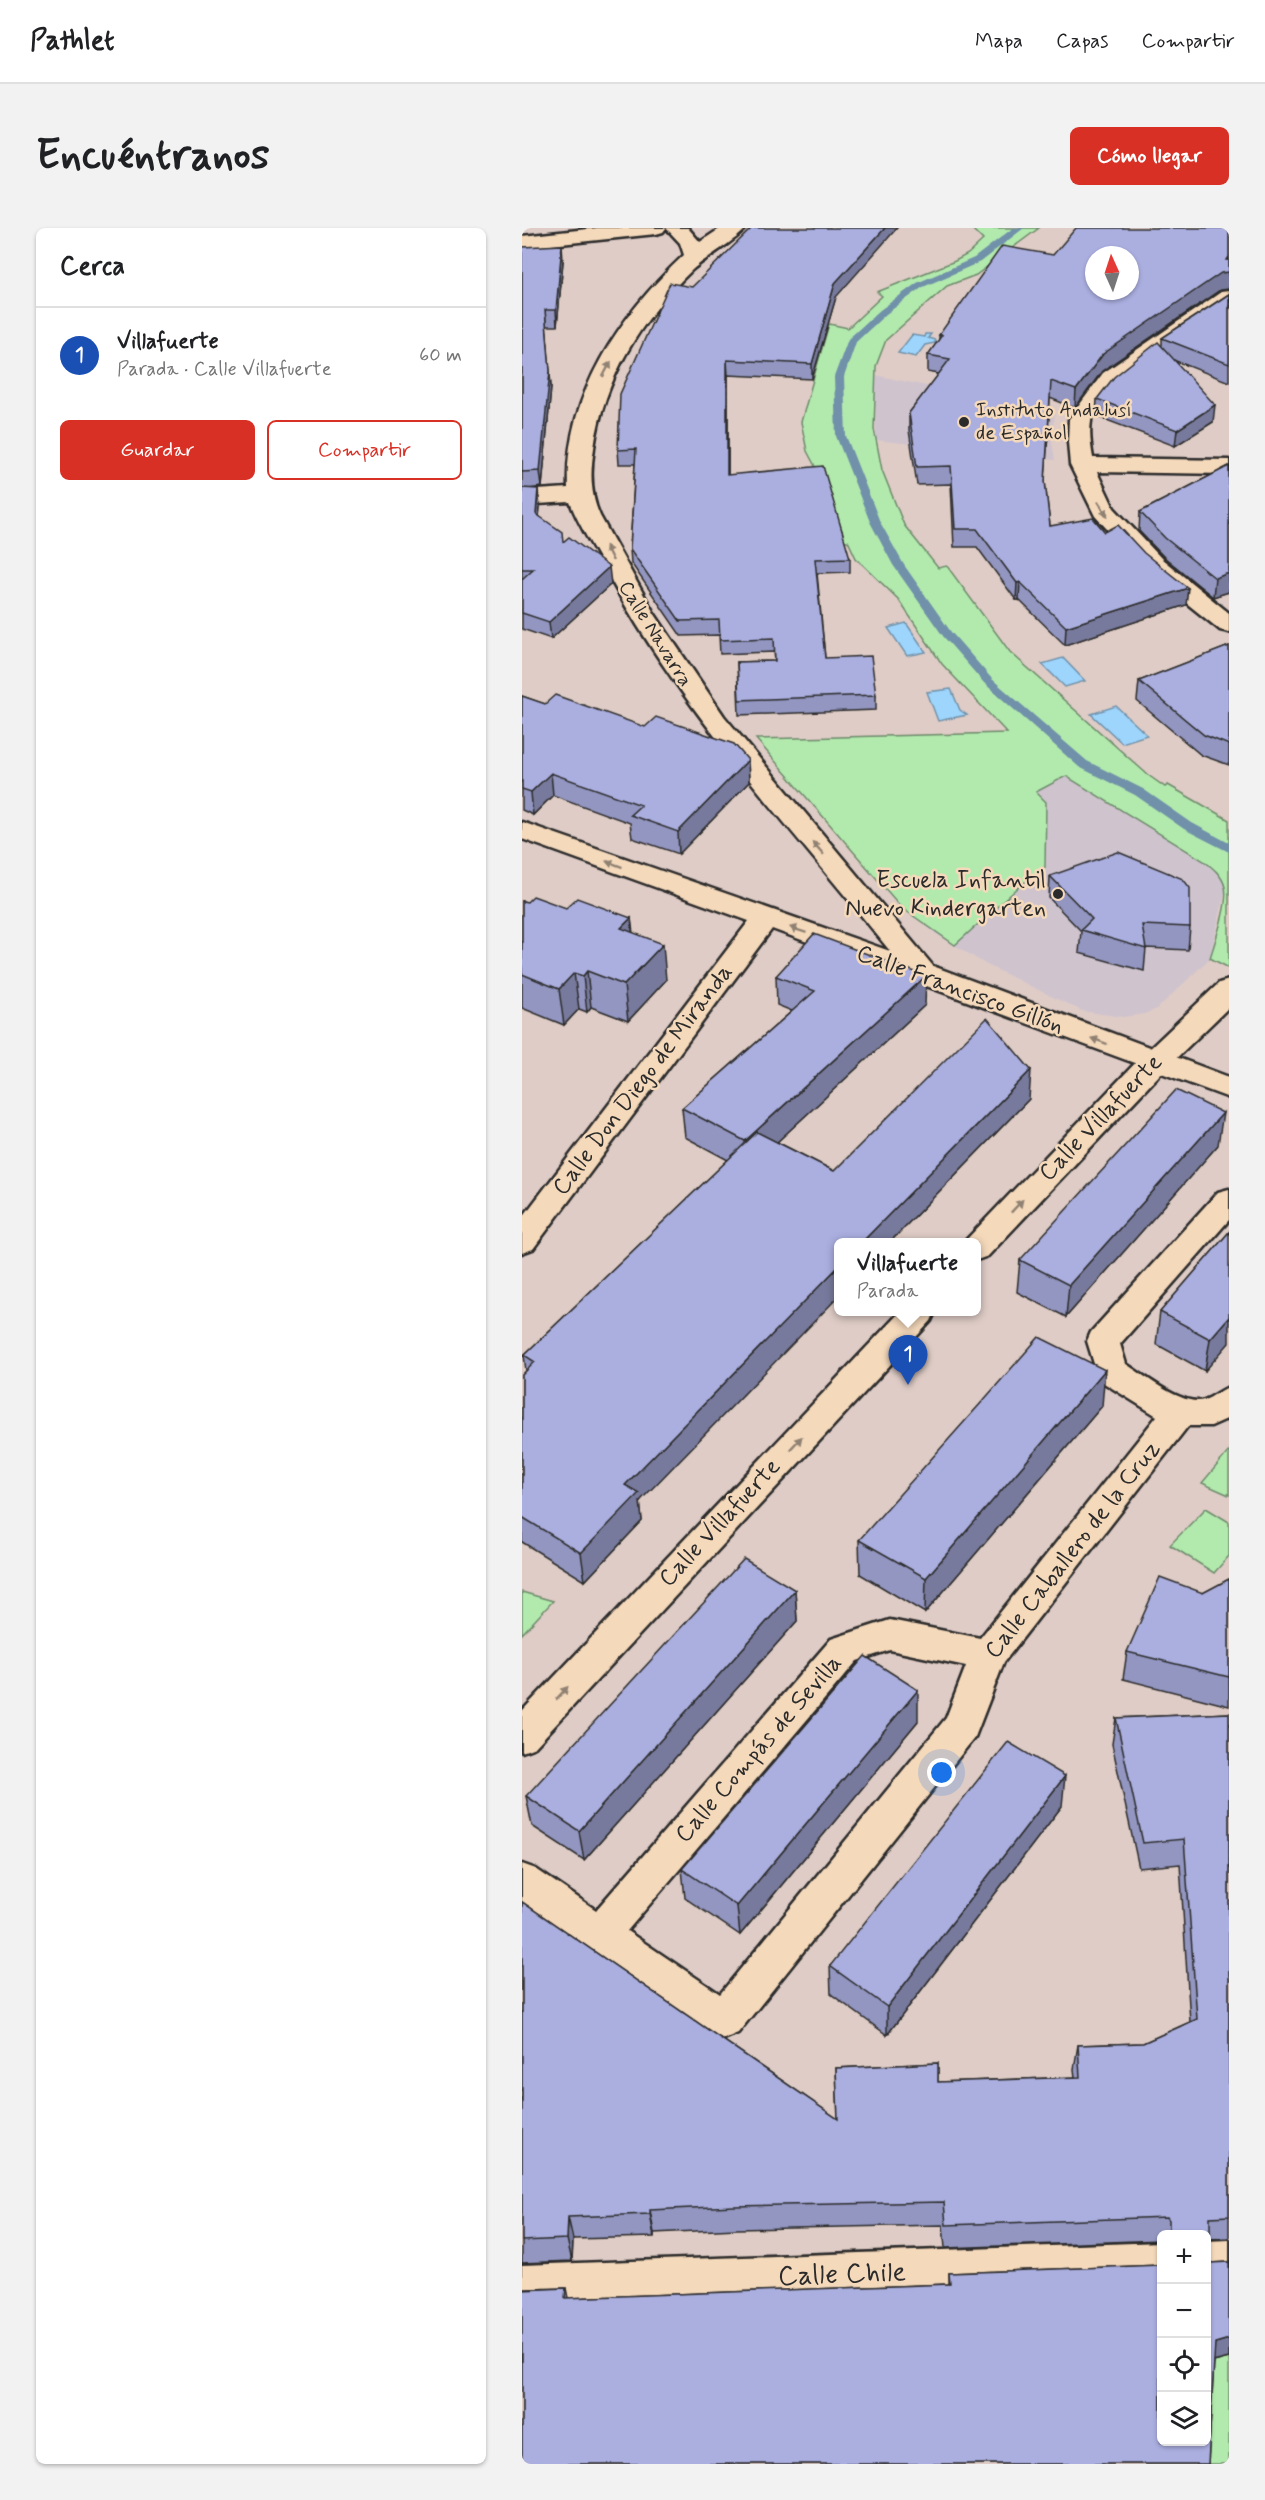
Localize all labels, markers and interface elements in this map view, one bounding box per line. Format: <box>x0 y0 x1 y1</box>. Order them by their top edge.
text: Pathlet <box>30 23 114 60</box>
text: Mapa <box>975 27 1023 55</box>
text: Capas <box>1056 27 1109 55</box>
text: Compartir <box>1142 27 1235 55</box>
button: Cómo llegar <box>1070 127 1229 185</box>
text: Encuéntranos <box>36 129 269 184</box>
north arrow <box>1085 246 1139 300</box>
text: Cerca <box>60 250 125 284</box>
text: Villafuerte <box>117 328 219 356</box>
text: 1 <box>75 342 84 369</box>
text: 60 m <box>419 342 462 369</box>
text: Parada · Calle Villafuerte <box>117 356 332 383</box>
one-way arrow <box>602 360 612 377</box>
place label: Instituto Andalusí de Español <box>976 397 1132 447</box>
marker: Instituto Andalusí de Español <box>957 415 971 429</box>
button: Guardar <box>60 420 255 480</box>
button: Compartir <box>267 420 462 480</box>
one-way arrow <box>1097 500 1109 516</box>
one-way arrow <box>604 545 613 562</box>
street label: Calle Navarra <box>612 576 698 692</box>
one-way arrow <box>812 841 825 856</box>
one-way arrow <box>605 858 623 868</box>
place label: Escuela Infantil Nuevo Kindergarten <box>845 865 1046 924</box>
marker: Escuela Infantil Nuevo Kindergarten <box>1051 887 1065 901</box>
one-way arrow <box>789 925 807 935</box>
street label: Calle Francisco Gillón <box>852 938 1068 1042</box>
street label: Calle Don Diego de Miranda <box>546 958 740 1202</box>
one-way arrow <box>1090 1036 1108 1046</box>
street label: Calle Villafuerte <box>1032 1048 1170 1188</box>
one-way arrow <box>1010 1198 1024 1213</box>
popup <box>834 1238 981 1316</box>
text: Villafuerte <box>857 1250 958 1278</box>
text: Parada <box>857 1278 918 1305</box>
pin: 1 <box>888 1336 928 1385</box>
street label: Calle Caballero de la Cruz <box>978 1435 1168 1665</box>
one-way arrow <box>788 1436 802 1450</box>
street label: Calle Villafuerte <box>652 1452 788 1594</box>
street label: Calle Compás de Sevilla <box>669 1648 849 1850</box>
one-way arrow <box>555 1685 569 1700</box>
your location <box>927 1758 956 1787</box>
map controls <box>1157 2230 1211 2446</box>
button: + <box>1157 2230 1211 2284</box>
street label: Calle Chile <box>777 2254 907 2296</box>
button: − <box>1157 2284 1211 2338</box>
button: locate <box>1157 2338 1211 2392</box>
button: layers <box>1157 2392 1211 2446</box>

